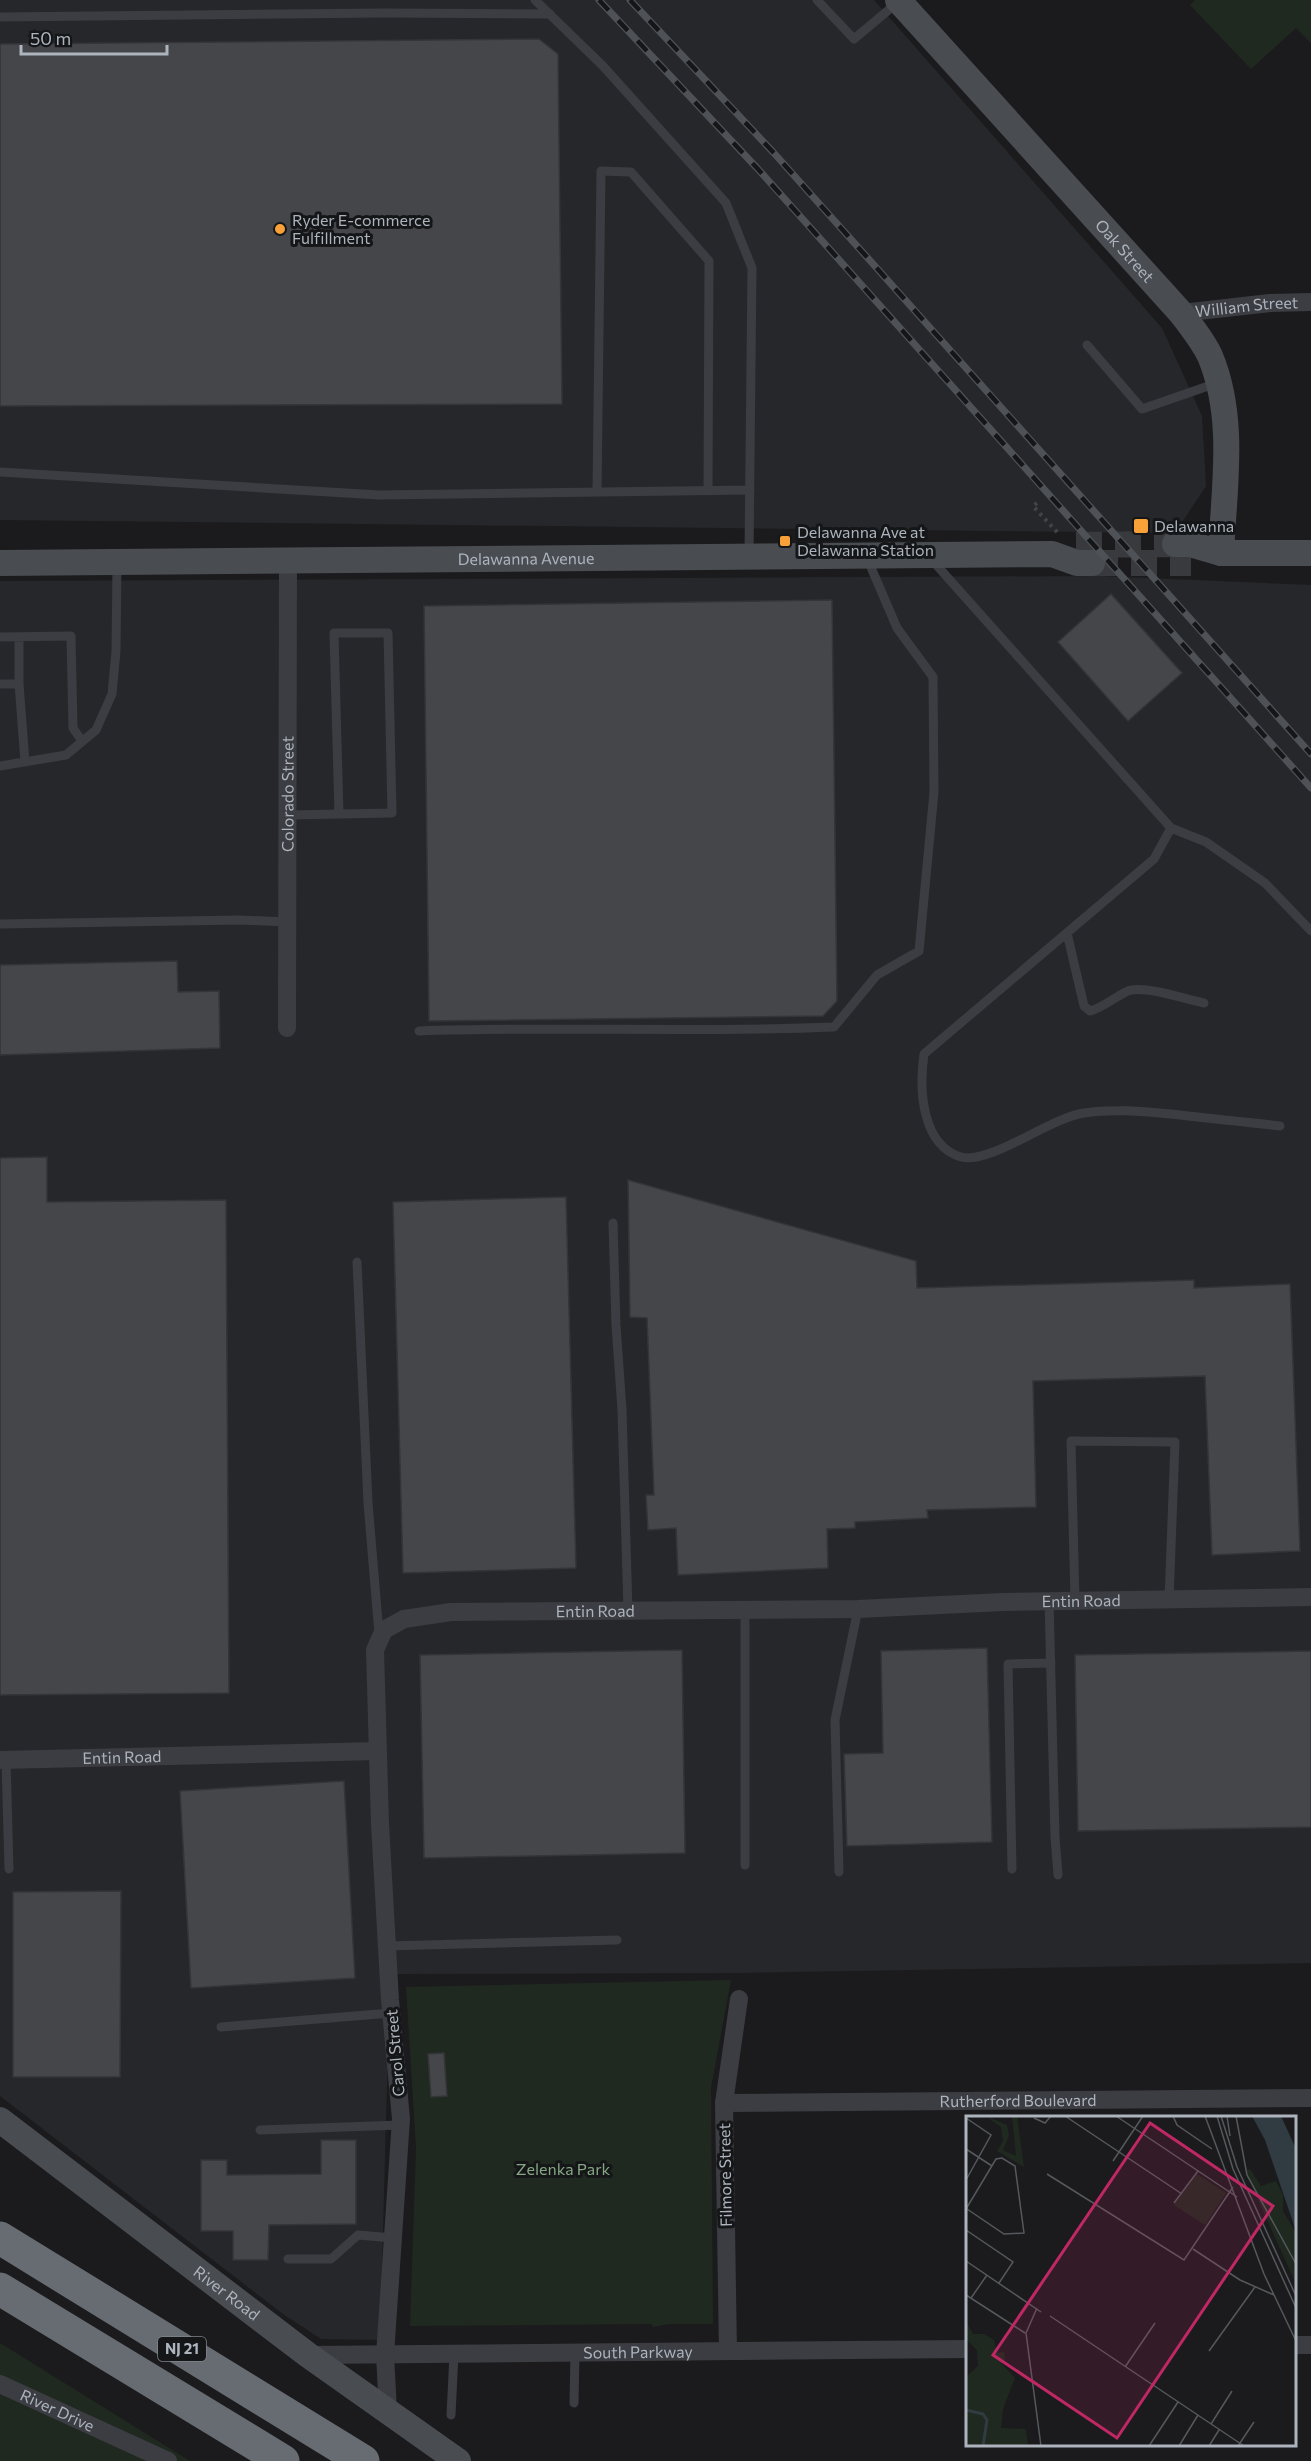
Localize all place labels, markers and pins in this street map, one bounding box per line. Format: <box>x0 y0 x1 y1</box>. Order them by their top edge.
place label: Ryder E-commerce Fulfillment <box>292 210 430 247</box>
marker: Ryder E-commerce Fulfillment <box>273 222 287 236</box>
place label: Delawanna <box>1154 516 1234 535</box>
marker: Delawanna <box>1132 517 1150 535</box>
place label: Delawanna Ave at Delawanna Station <box>797 522 934 559</box>
marker: Delawanna Ave at Delawanna Station <box>778 534 792 548</box>

